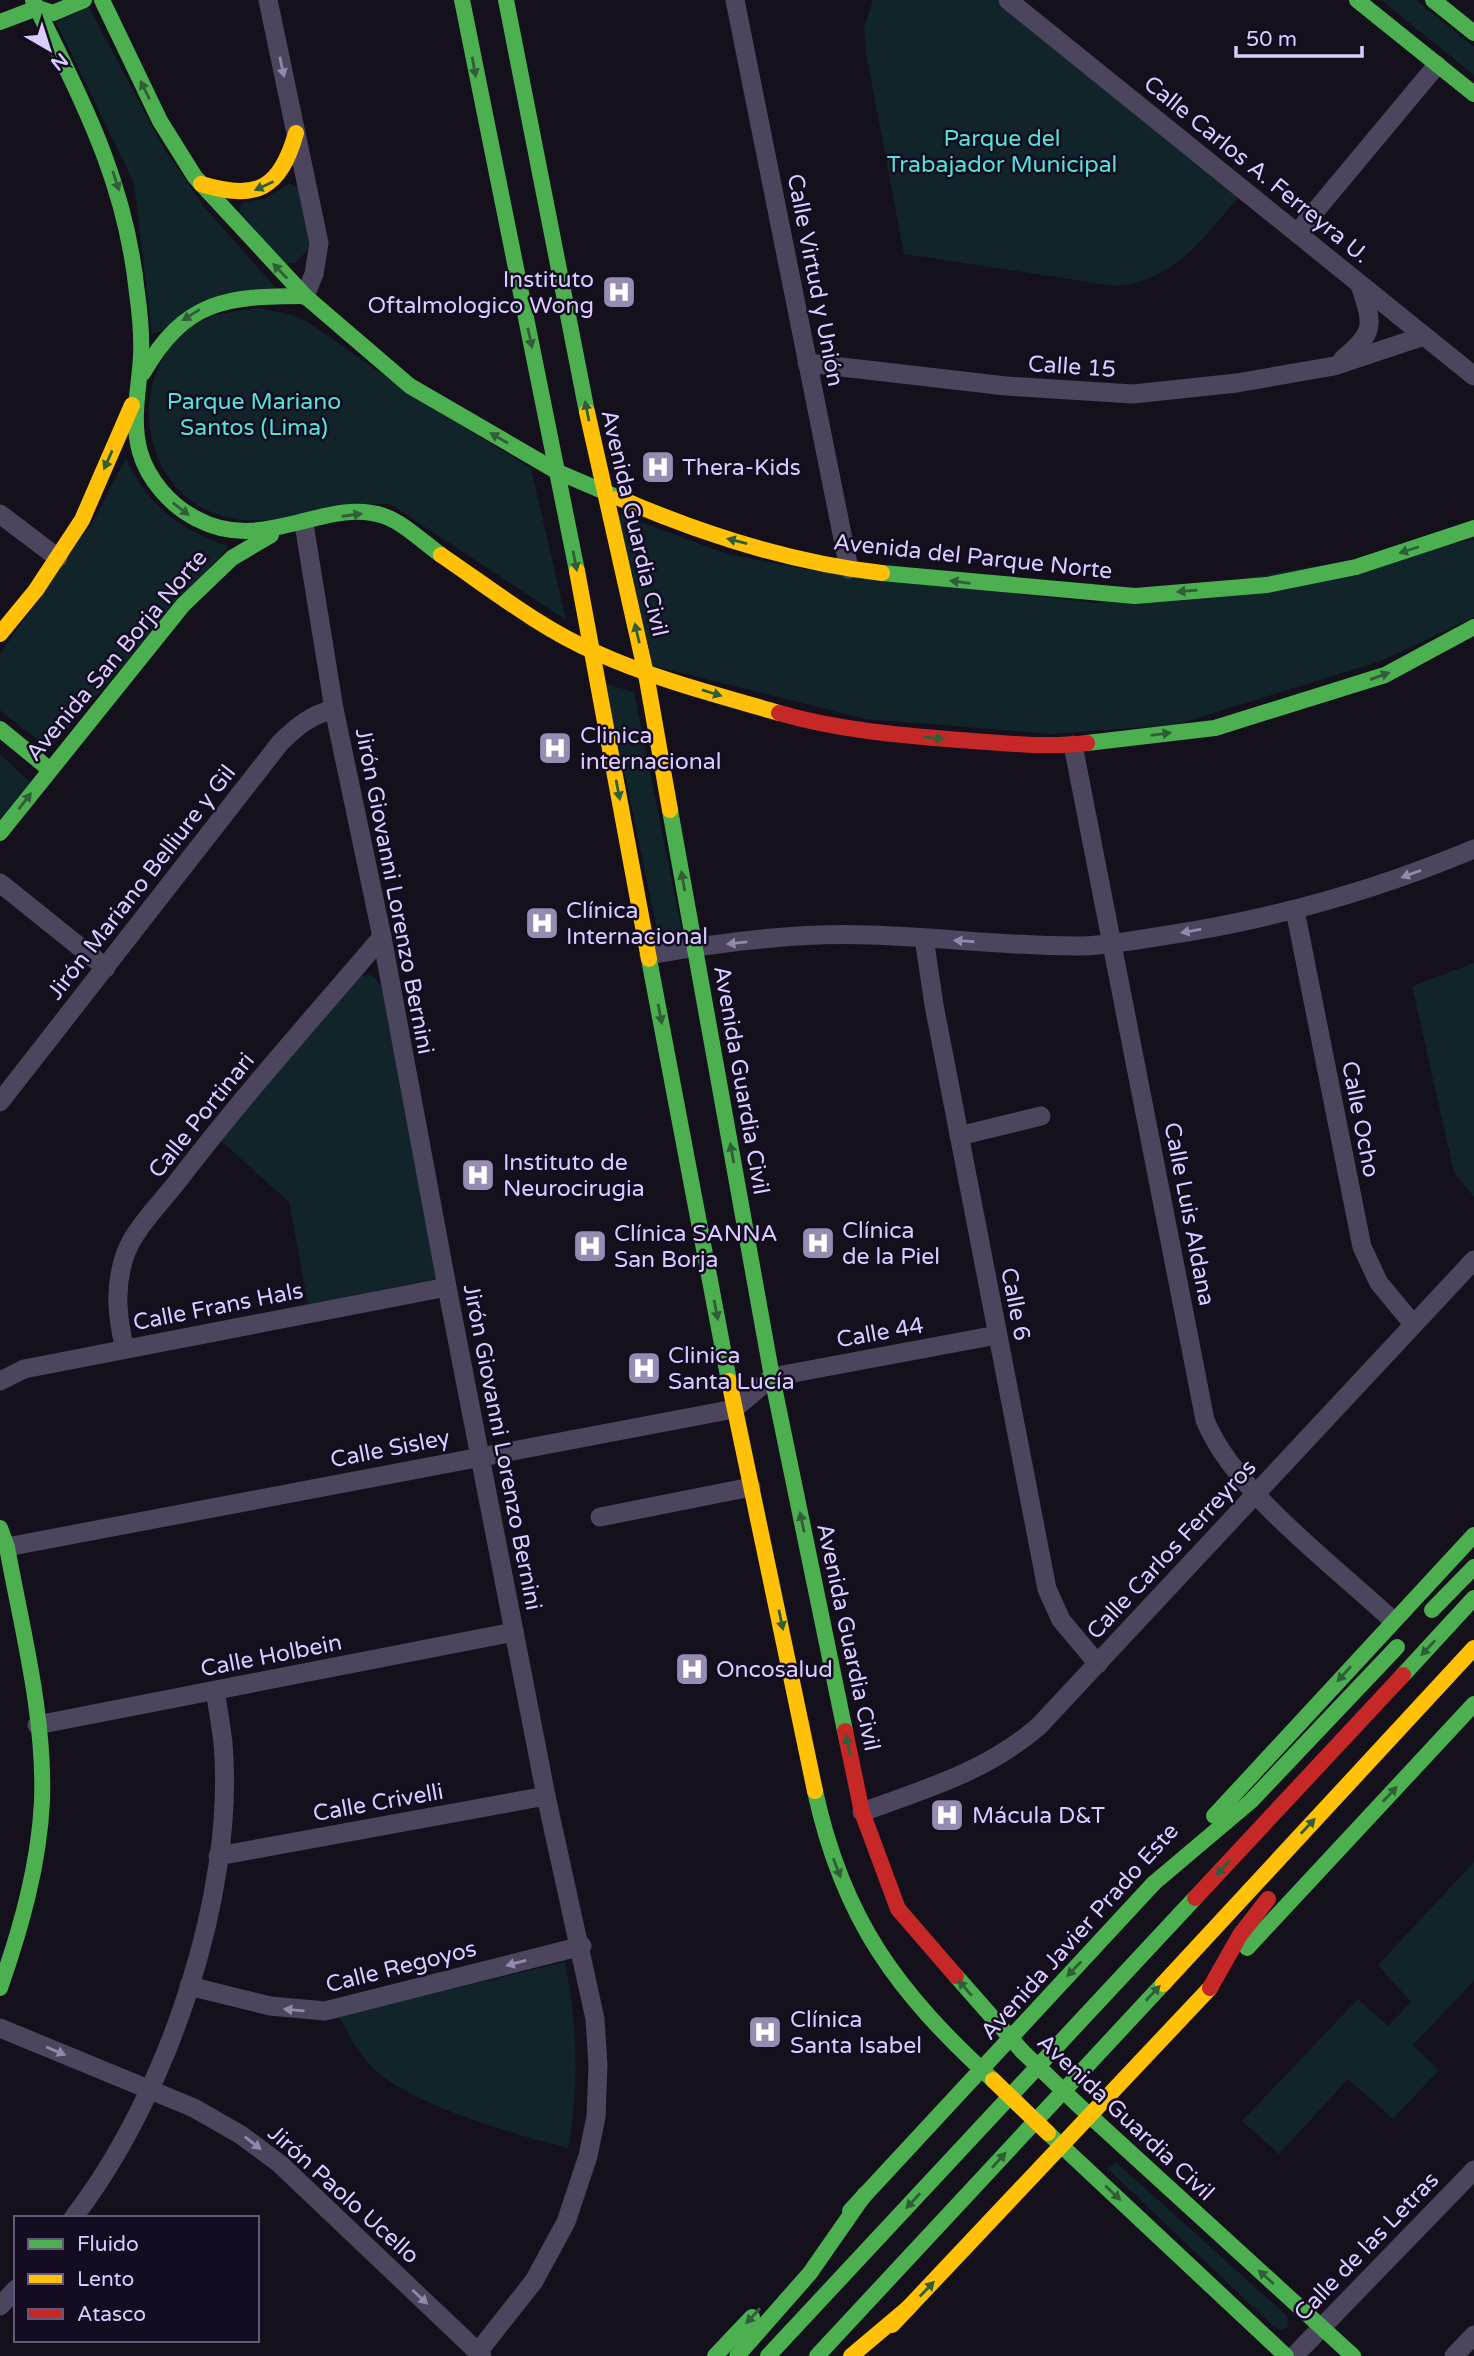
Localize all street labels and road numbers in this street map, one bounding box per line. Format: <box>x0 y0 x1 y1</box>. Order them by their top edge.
street label: Calle Carlos A. Ferreyra U. <box>1138 70 1375 270</box>
street label: Calle Virtud y Unión <box>781 172 849 389</box>
street label: Calle 15 <box>1027 350 1117 384</box>
street label: Avenida Guardia Civil <box>594 407 674 639</box>
street label: Avenida del Parque Norte <box>832 528 1114 586</box>
street label: Avenida San Borja Norte <box>20 544 213 767</box>
street label: Jirón Giovanni Lorenzo Bernini <box>349 726 439 1057</box>
street label: Jirón Mariano Belliure y Gil <box>41 760 242 1006</box>
street label: Avenida Guardia Civil <box>707 964 775 1197</box>
street label: Calle Portinari <box>143 1047 261 1184</box>
street label: Calle Ocho <box>1335 1059 1385 1180</box>
street label: Calle Luis Aldana <box>1157 1120 1221 1308</box>
street label: Calle 6 <box>994 1265 1036 1343</box>
street label: Calle Frans Hals <box>131 1277 306 1337</box>
street label: Jirón Giovanni Lorenzo Bernini <box>457 1282 547 1613</box>
street label: Calle 44 <box>834 1312 926 1354</box>
street label: Calle Sisley <box>328 1424 452 1474</box>
street label: Calle Carlos Ferreyros <box>1081 1454 1262 1646</box>
street label: Avenida Guardia Civil <box>810 1521 886 1754</box>
street label: Calle Holbein <box>198 1629 344 1683</box>
street label: Calle Crivelli <box>311 1778 446 1828</box>
street label: Avenida Javier Prado Este <box>975 1817 1185 2046</box>
street label: Calle Regoyos <box>323 1935 479 1999</box>
street label: Avenida Guardia Civil <box>1031 2028 1220 2207</box>
street label: Jirón Paolo Ucello <box>262 2119 425 2270</box>
street label: Calle de las Letras <box>1288 2166 1445 2327</box>

